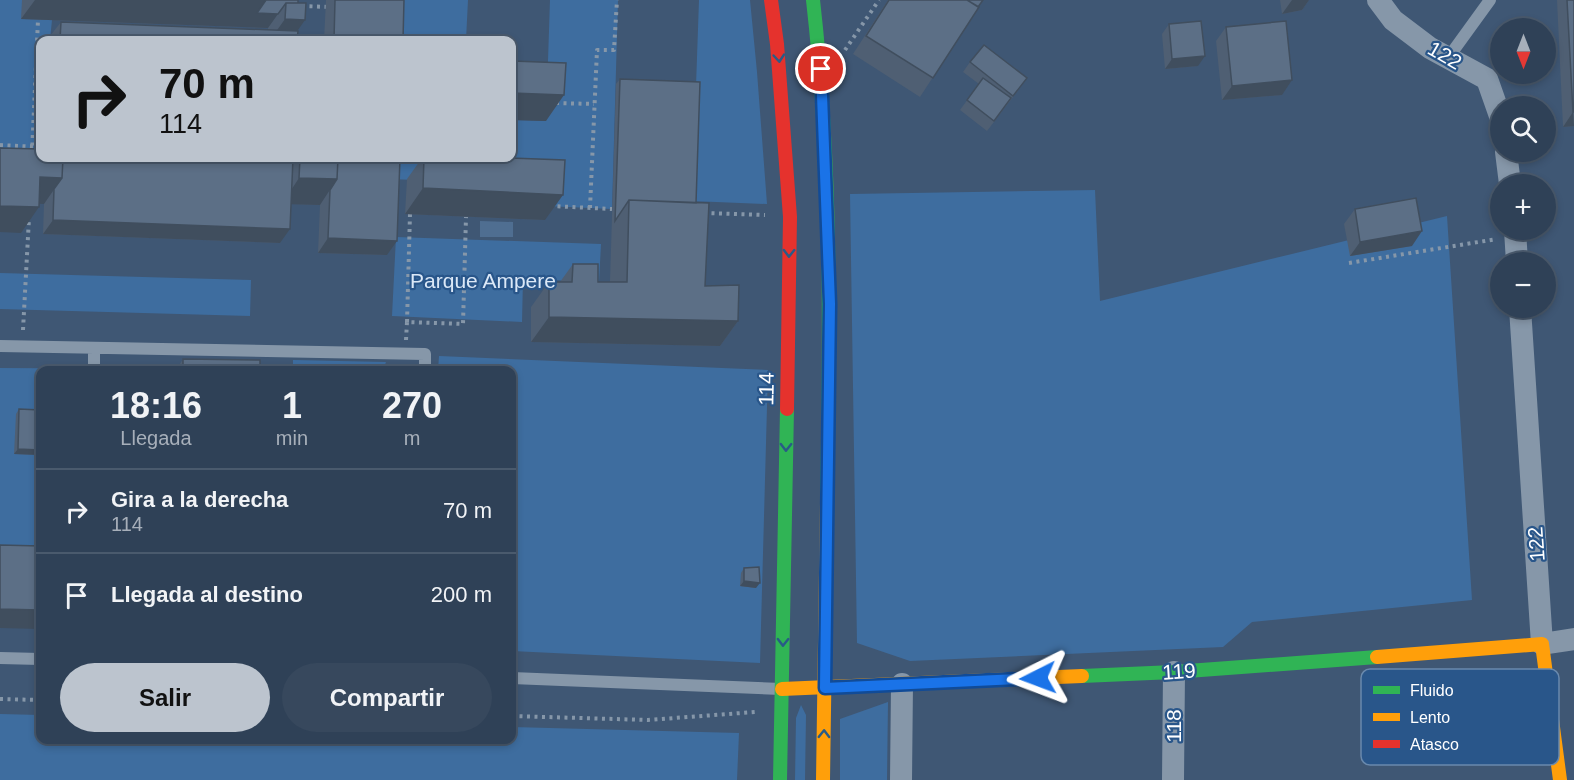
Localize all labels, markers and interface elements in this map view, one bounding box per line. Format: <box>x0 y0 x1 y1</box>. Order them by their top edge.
north arrow <box>1490 18 1556 84</box>
map controls <box>1490 18 1556 318</box>
street label: 122 <box>1424 36 1466 74</box>
pin <box>795 43 846 94</box>
icon: arrive <box>804 52 837 85</box>
one-way arrow <box>772 53 785 62</box>
icon: right <box>60 60 138 138</box>
text: 70 m <box>159 60 255 107</box>
button: search <box>1490 96 1556 162</box>
text: 114 <box>159 109 202 139</box>
button: + <box>1490 174 1556 240</box>
one-way arrow <box>783 248 795 257</box>
button: − <box>1490 252 1556 318</box>
park label: Parque Ampere <box>410 269 556 292</box>
street label: 114 <box>754 372 778 406</box>
text: 18:16 <box>110 385 202 426</box>
text: 1 <box>282 385 302 426</box>
text: 270 <box>382 385 442 426</box>
text: Llegada <box>120 427 192 449</box>
text: min <box>276 427 308 449</box>
text: m <box>404 427 420 449</box>
one-way arrow <box>780 443 792 452</box>
text: Gira a la derecha <box>111 487 288 512</box>
icon: right <box>60 495 93 528</box>
text: 70 m <box>443 498 492 523</box>
text: 114 <box>111 513 143 535</box>
street label: 122 <box>1523 526 1549 562</box>
icon: arrive <box>60 579 93 612</box>
text: Llegada al destino <box>111 582 303 607</box>
text: 200 m <box>431 582 492 607</box>
one-way arrow <box>777 638 789 647</box>
position arrow <box>1006 646 1070 710</box>
street label: 119 <box>1161 658 1197 684</box>
button: Salir <box>60 663 270 732</box>
button: Compartir <box>282 663 492 732</box>
legend <box>1361 669 1559 765</box>
text: Fluido <box>1410 682 1454 699</box>
street label: 118 <box>1162 709 1185 743</box>
text: Lento <box>1410 709 1450 726</box>
one-way arrow <box>818 729 830 738</box>
text: Atasco <box>1410 736 1459 753</box>

